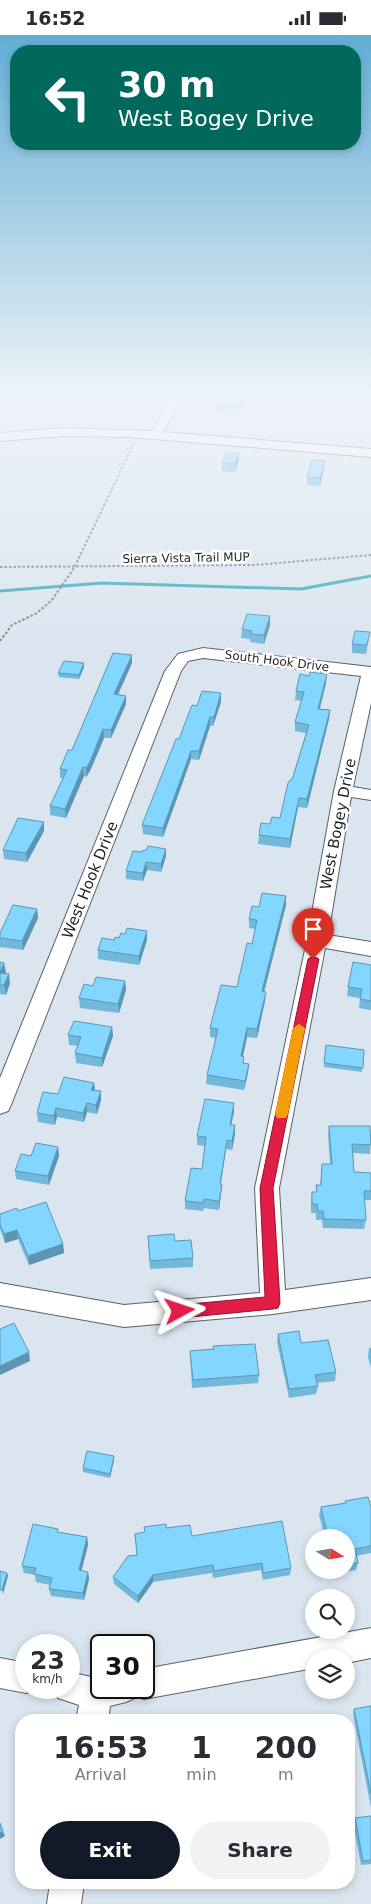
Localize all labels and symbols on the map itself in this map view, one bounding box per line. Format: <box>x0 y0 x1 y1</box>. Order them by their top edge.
street label: Sierra Vista Trail MUP <box>122 550 250 566</box>
street label: South Hook Drive <box>224 648 330 674</box>
street label: West Bogey Drive <box>316 757 360 891</box>
street label: West Hook Drive <box>58 819 122 941</box>
pin <box>292 908 334 959</box>
position arrow <box>153 1284 205 1336</box>
north arrow <box>305 1529 355 1579</box>
speed limit sign: 30 <box>90 1634 155 1699</box>

